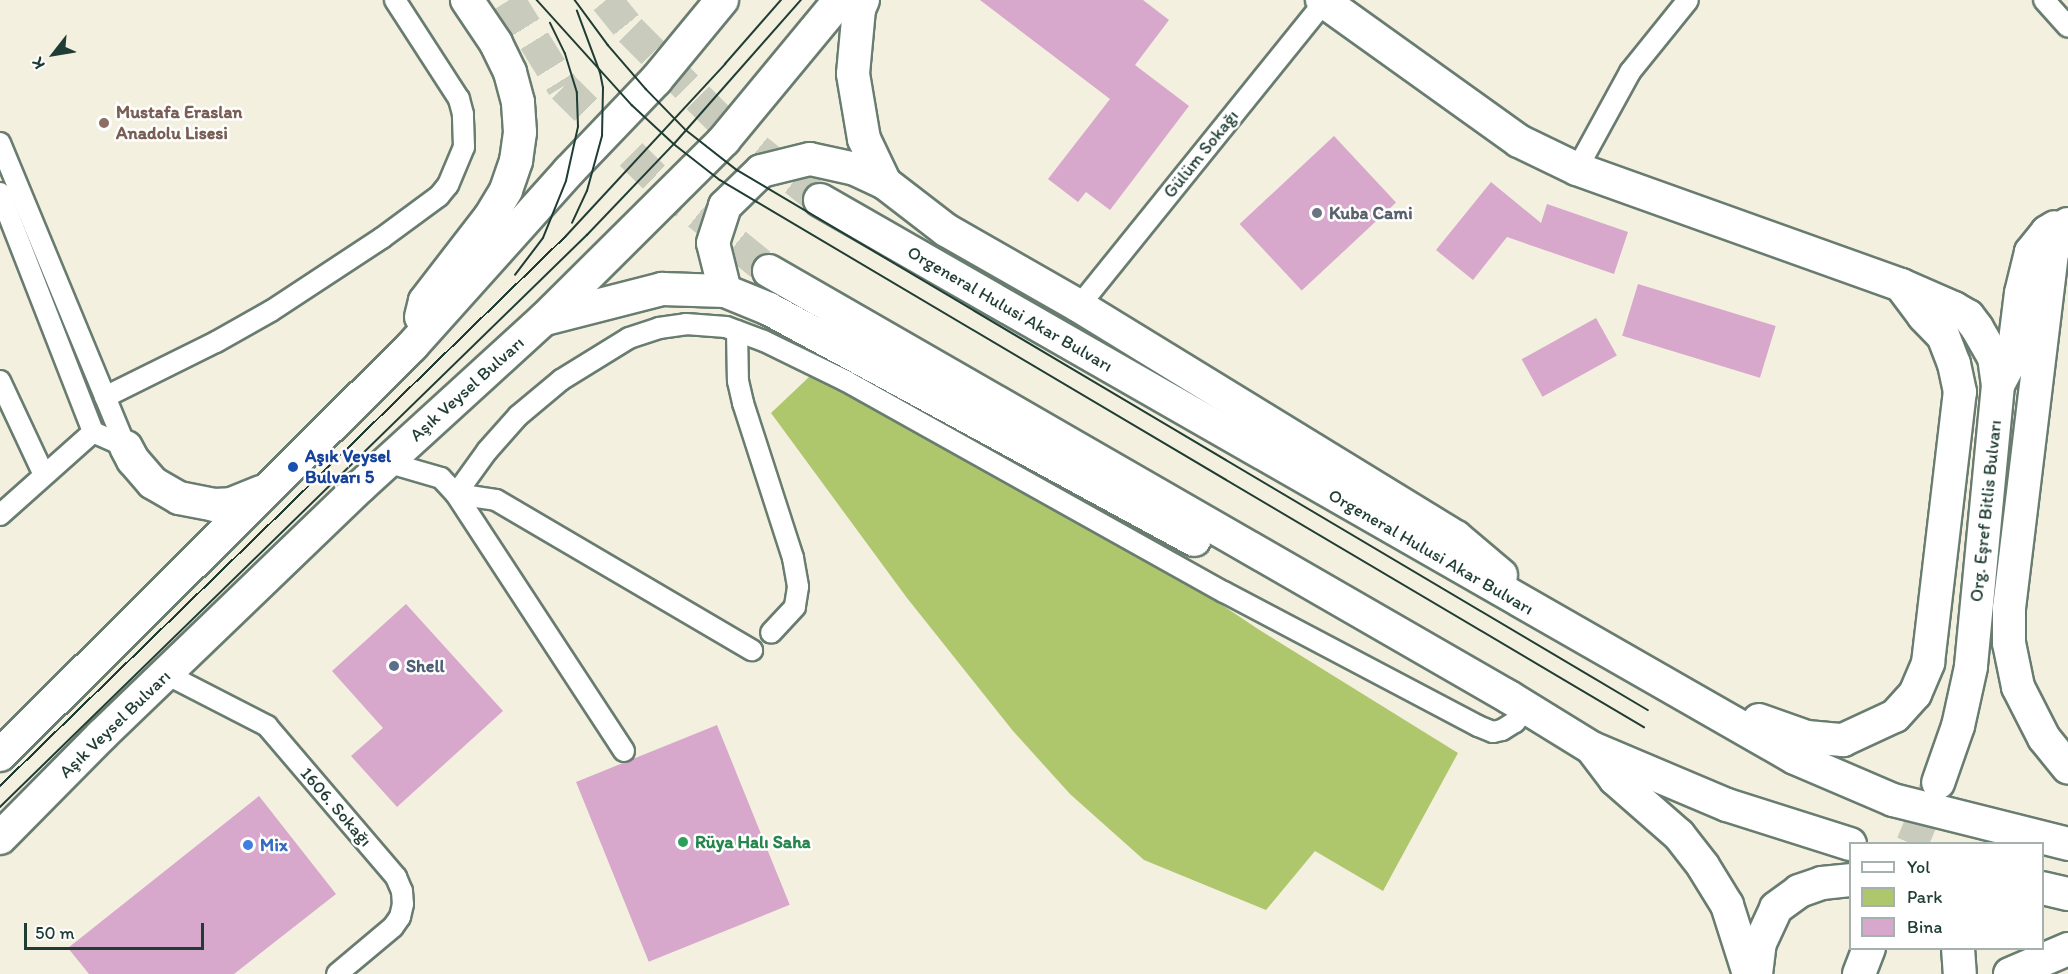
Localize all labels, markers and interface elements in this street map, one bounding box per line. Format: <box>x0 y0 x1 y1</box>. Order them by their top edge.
north arrow <box>24 24 84 84</box>
text: K <box>27 54 49 73</box>
place label: Mustafa Eraslan Anadolu Lisesi <box>116 102 242 144</box>
street label: Gülüm Sokağı <box>1159 106 1243 202</box>
marker: Mustafa Eraslan Anadolu Lisesi <box>97 116 111 130</box>
place label: Kuba Cami <box>1329 202 1413 224</box>
marker: Kuba Cami <box>1310 206 1324 220</box>
street label: Orgeneral Hulusi Akar Bulvarı <box>904 241 1116 377</box>
street label: Aşık Veysel Bulvarı <box>406 332 528 446</box>
street label: Org. Eşref Bitlis Bulvarı <box>1966 419 2006 603</box>
place label: Aşık Veysel Bulvarı 5 <box>305 446 391 488</box>
marker: Aşık Veysel Bulvarı 5 <box>286 460 300 474</box>
street label: Orgeneral Hulusi Akar Bulvarı <box>1325 484 1537 620</box>
place label: Shell <box>406 655 445 677</box>
marker: Shell <box>387 659 401 673</box>
street label: Aşık Veysel Bulvarı <box>55 666 175 782</box>
street label: 1606. Sokağı <box>296 763 376 851</box>
place label: Rüya Halı Saha <box>695 831 811 853</box>
place label: Mix <box>260 834 288 856</box>
marker: Rüya Halı Saha <box>676 835 690 849</box>
marker: Mix <box>241 838 255 852</box>
legend <box>1849 842 2044 950</box>
text: Yol <box>1907 856 1930 878</box>
text: Park <box>1907 886 1942 908</box>
scale bar <box>27 911 207 949</box>
text: Bina <box>1907 916 1942 938</box>
text: 50 m <box>35 922 75 944</box>

